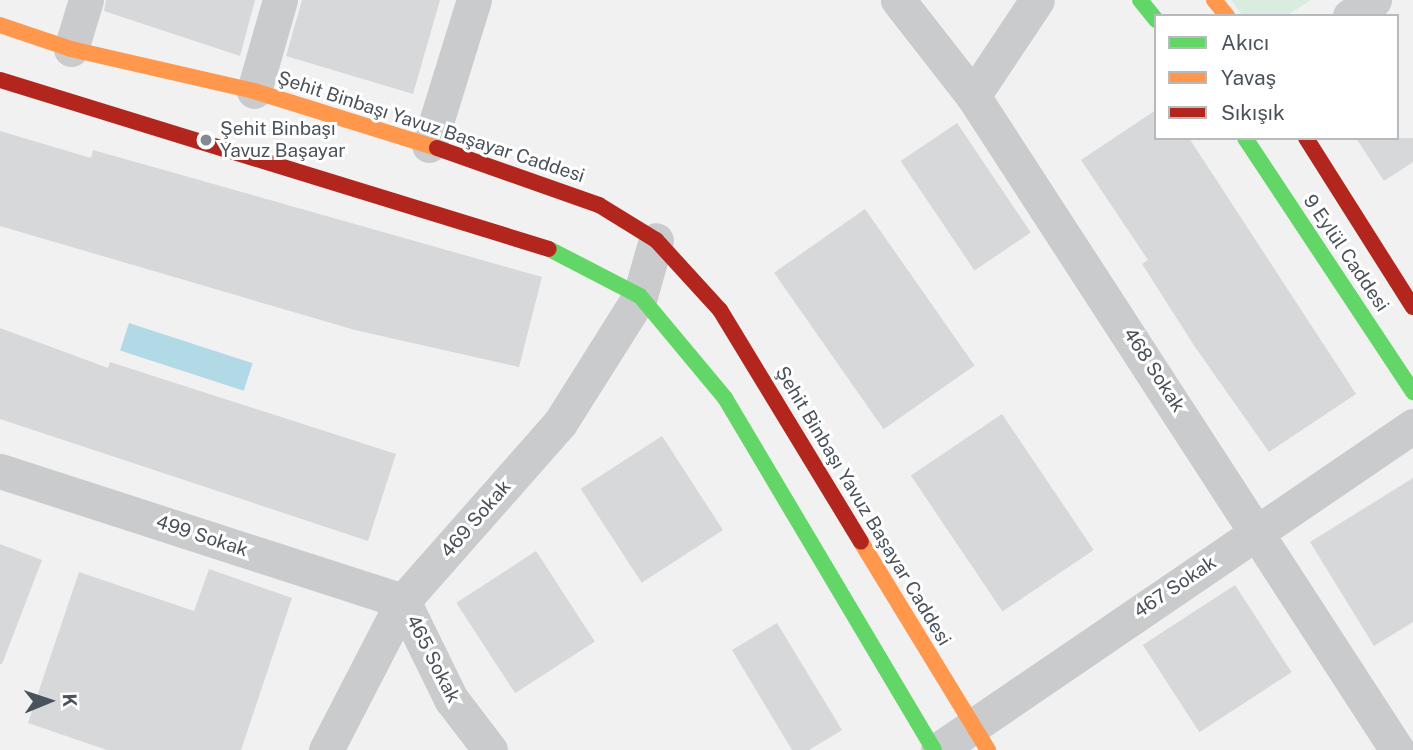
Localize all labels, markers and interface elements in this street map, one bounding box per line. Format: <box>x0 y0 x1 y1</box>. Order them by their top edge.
legend <box>1154 14 1399 140</box>
text: Akıcı <box>1221 30 1269 55</box>
text: Yavaş <box>1221 65 1276 90</box>
street label: Şehit Binbaşı Yavuz Başayar Caddesi <box>275 66 587 188</box>
text: Sıkışık <box>1221 100 1285 125</box>
place label: Şehit Binbaşı Yavuz Başayar <box>220 118 346 162</box>
marker: Şehit Binbaşı Yavuz Başayar <box>198 132 214 148</box>
street label: 9 Eylül Caddesi <box>1298 190 1394 316</box>
street label: 468 Sokak <box>1118 324 1190 416</box>
street label: Şehit Binbaşı Yavuz Başayar Caddesi <box>770 362 956 650</box>
street label: 469 Sokak <box>436 476 516 562</box>
street label: 499 Sokak <box>153 510 251 562</box>
street label: 467 Sokak <box>1129 551 1221 623</box>
street label: 465 Sokak <box>401 611 465 707</box>
north arrow <box>14 666 84 736</box>
text: K <box>59 693 81 707</box>

